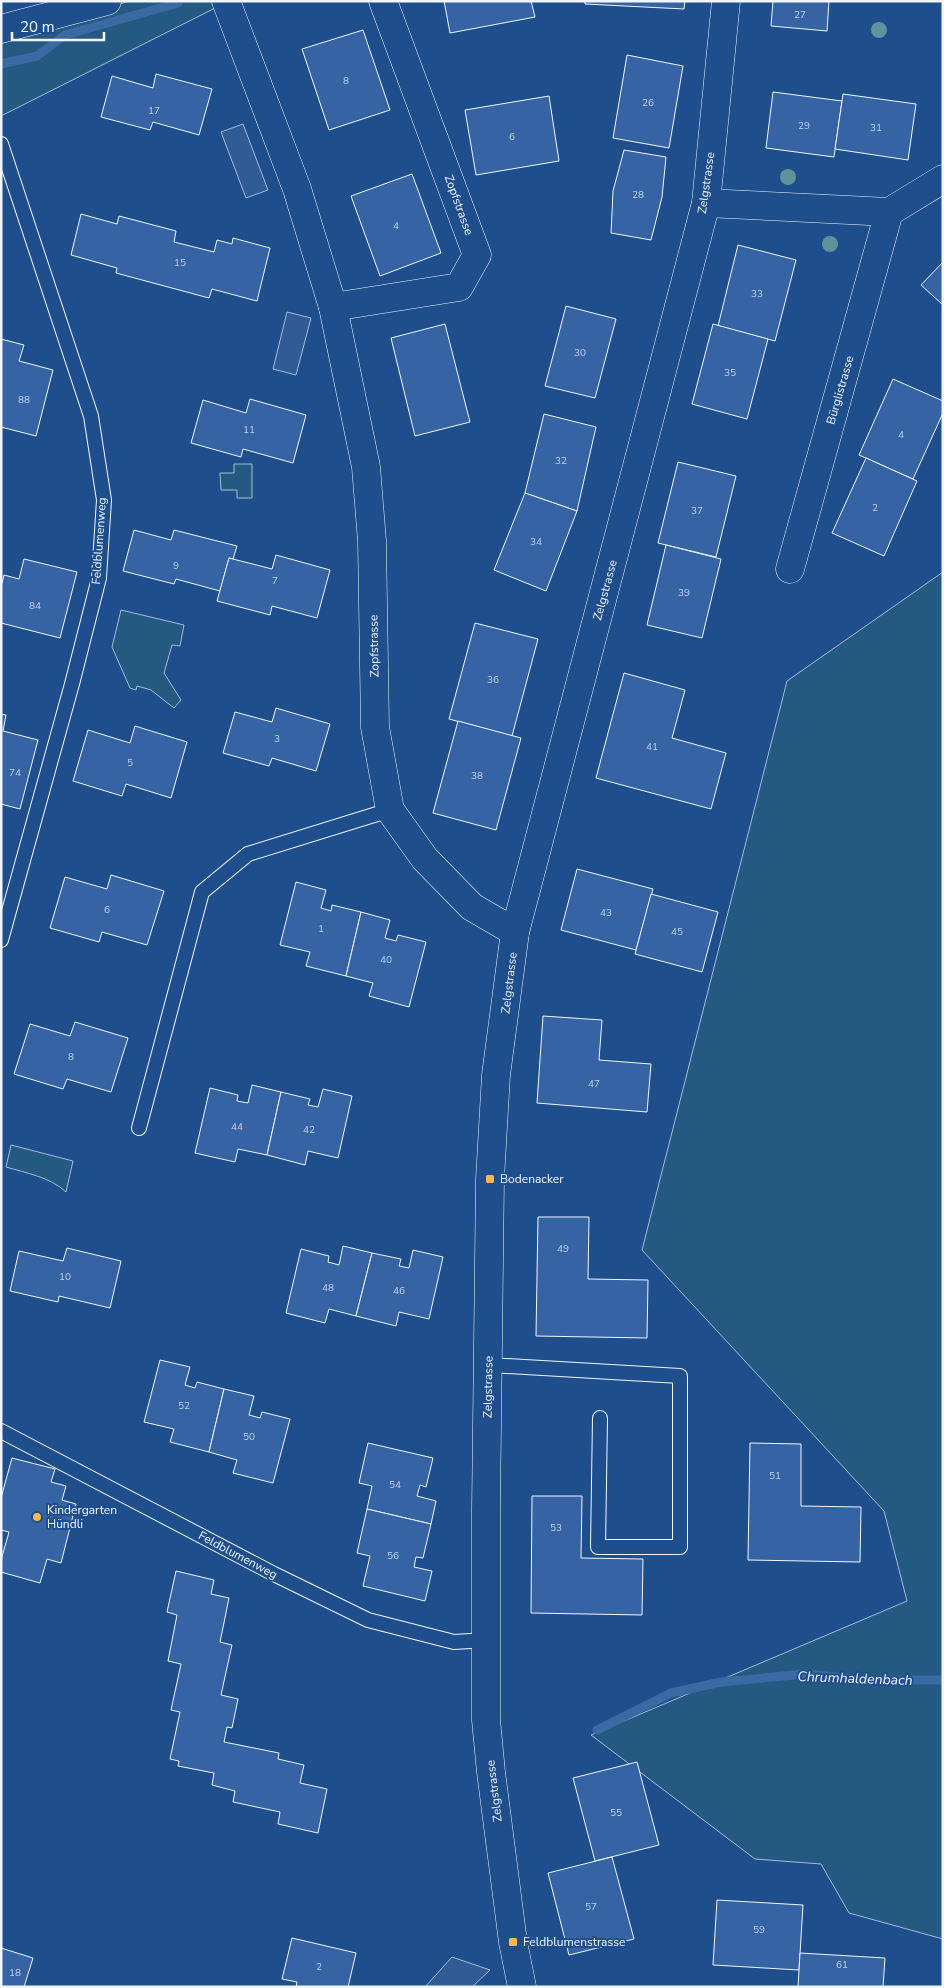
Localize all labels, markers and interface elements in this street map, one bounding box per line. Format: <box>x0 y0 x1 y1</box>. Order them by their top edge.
house number: 27 <box>794 8 806 22</box>
scale bar <box>12 10 105 42</box>
text: 20 m <box>20 17 55 37</box>
house number: 8 <box>343 74 349 88</box>
house number: 26 <box>642 96 654 110</box>
house number: 17 <box>148 104 160 118</box>
house number: 29 <box>798 119 810 133</box>
house number: 31 <box>870 121 882 135</box>
house number: 6 <box>509 130 515 144</box>
street label: Zelgstrasse <box>694 151 718 215</box>
street label: Zopfstrasse <box>441 173 477 237</box>
house number: 28 <box>632 188 644 202</box>
house number: 4 <box>393 219 399 233</box>
house number: 15 <box>174 256 186 270</box>
house number: 33 <box>751 287 763 301</box>
house number: 30 <box>574 346 586 360</box>
street label: Bürglistrasse <box>823 354 857 426</box>
house number: 35 <box>724 366 736 380</box>
house number: 88 <box>18 393 30 407</box>
house number: 11 <box>243 423 255 437</box>
house number: 4 <box>898 428 904 442</box>
house number: 32 <box>555 454 567 468</box>
street label: Feldblumenweg <box>88 497 110 585</box>
house number: 2 <box>872 501 878 515</box>
house number: 37 <box>691 504 703 518</box>
house number: 34 <box>530 535 542 549</box>
street label: Zelgstrasse <box>589 558 621 622</box>
house number: 9 <box>173 559 179 573</box>
house number: 7 <box>272 574 278 588</box>
house number: 39 <box>678 586 690 600</box>
house number: 84 <box>29 599 41 613</box>
street label: Zopfstrasse <box>365 614 383 678</box>
house number: 36 <box>487 673 499 687</box>
house number: 3 <box>274 732 280 746</box>
house number: 41 <box>646 740 658 754</box>
house number: 5 <box>127 756 133 770</box>
house number: 74 <box>9 766 21 780</box>
house number: 38 <box>471 769 483 783</box>
house number: 6 <box>104 903 110 917</box>
house number: 43 <box>600 906 612 920</box>
house number: 1 <box>318 922 324 936</box>
house number: 45 <box>671 925 683 939</box>
street label: Zelgstrasse <box>497 951 521 1015</box>
house number: 40 <box>380 953 392 967</box>
house number: 8 <box>68 1050 74 1064</box>
house number: 47 <box>588 1077 600 1091</box>
house number: 44 <box>231 1120 243 1134</box>
house number: 42 <box>303 1123 315 1137</box>
place label: Bodenacker <box>500 1171 564 1187</box>
marker: Bodenacker <box>484 1173 496 1185</box>
house number: 49 <box>557 1242 569 1256</box>
house number: 10 <box>59 1270 71 1284</box>
house number: 48 <box>322 1281 334 1295</box>
house number: 46 <box>393 1284 405 1298</box>
street label: Zelgstrasse <box>479 1356 497 1418</box>
house number: 52 <box>178 1399 190 1413</box>
house number: 50 <box>243 1430 255 1444</box>
house number: 51 <box>769 1469 781 1483</box>
house number: 54 <box>389 1478 401 1492</box>
place label: Kindergarten Hündli <box>47 1502 117 1532</box>
marker: Kindergarten Hündli <box>31 1511 43 1523</box>
house number: 53 <box>550 1521 562 1535</box>
street label: Feldblumenweg <box>196 1527 280 1583</box>
house number: 56 <box>387 1549 399 1563</box>
water label: Chrumhaldenbach <box>797 1667 913 1690</box>
street label: Zelgstrasse <box>482 1759 506 1823</box>
house number: 55 <box>610 1806 622 1820</box>
house number: 57 <box>585 1900 597 1914</box>
house number: 59 <box>753 1923 765 1937</box>
place label: Feldblumenstrasse <box>523 1934 625 1950</box>
marker: Feldblumenstrasse <box>507 1936 519 1948</box>
house number: 61 <box>836 1958 848 1972</box>
house number: 2 <box>316 1960 322 1974</box>
house number: 18 <box>9 1966 21 1980</box>

